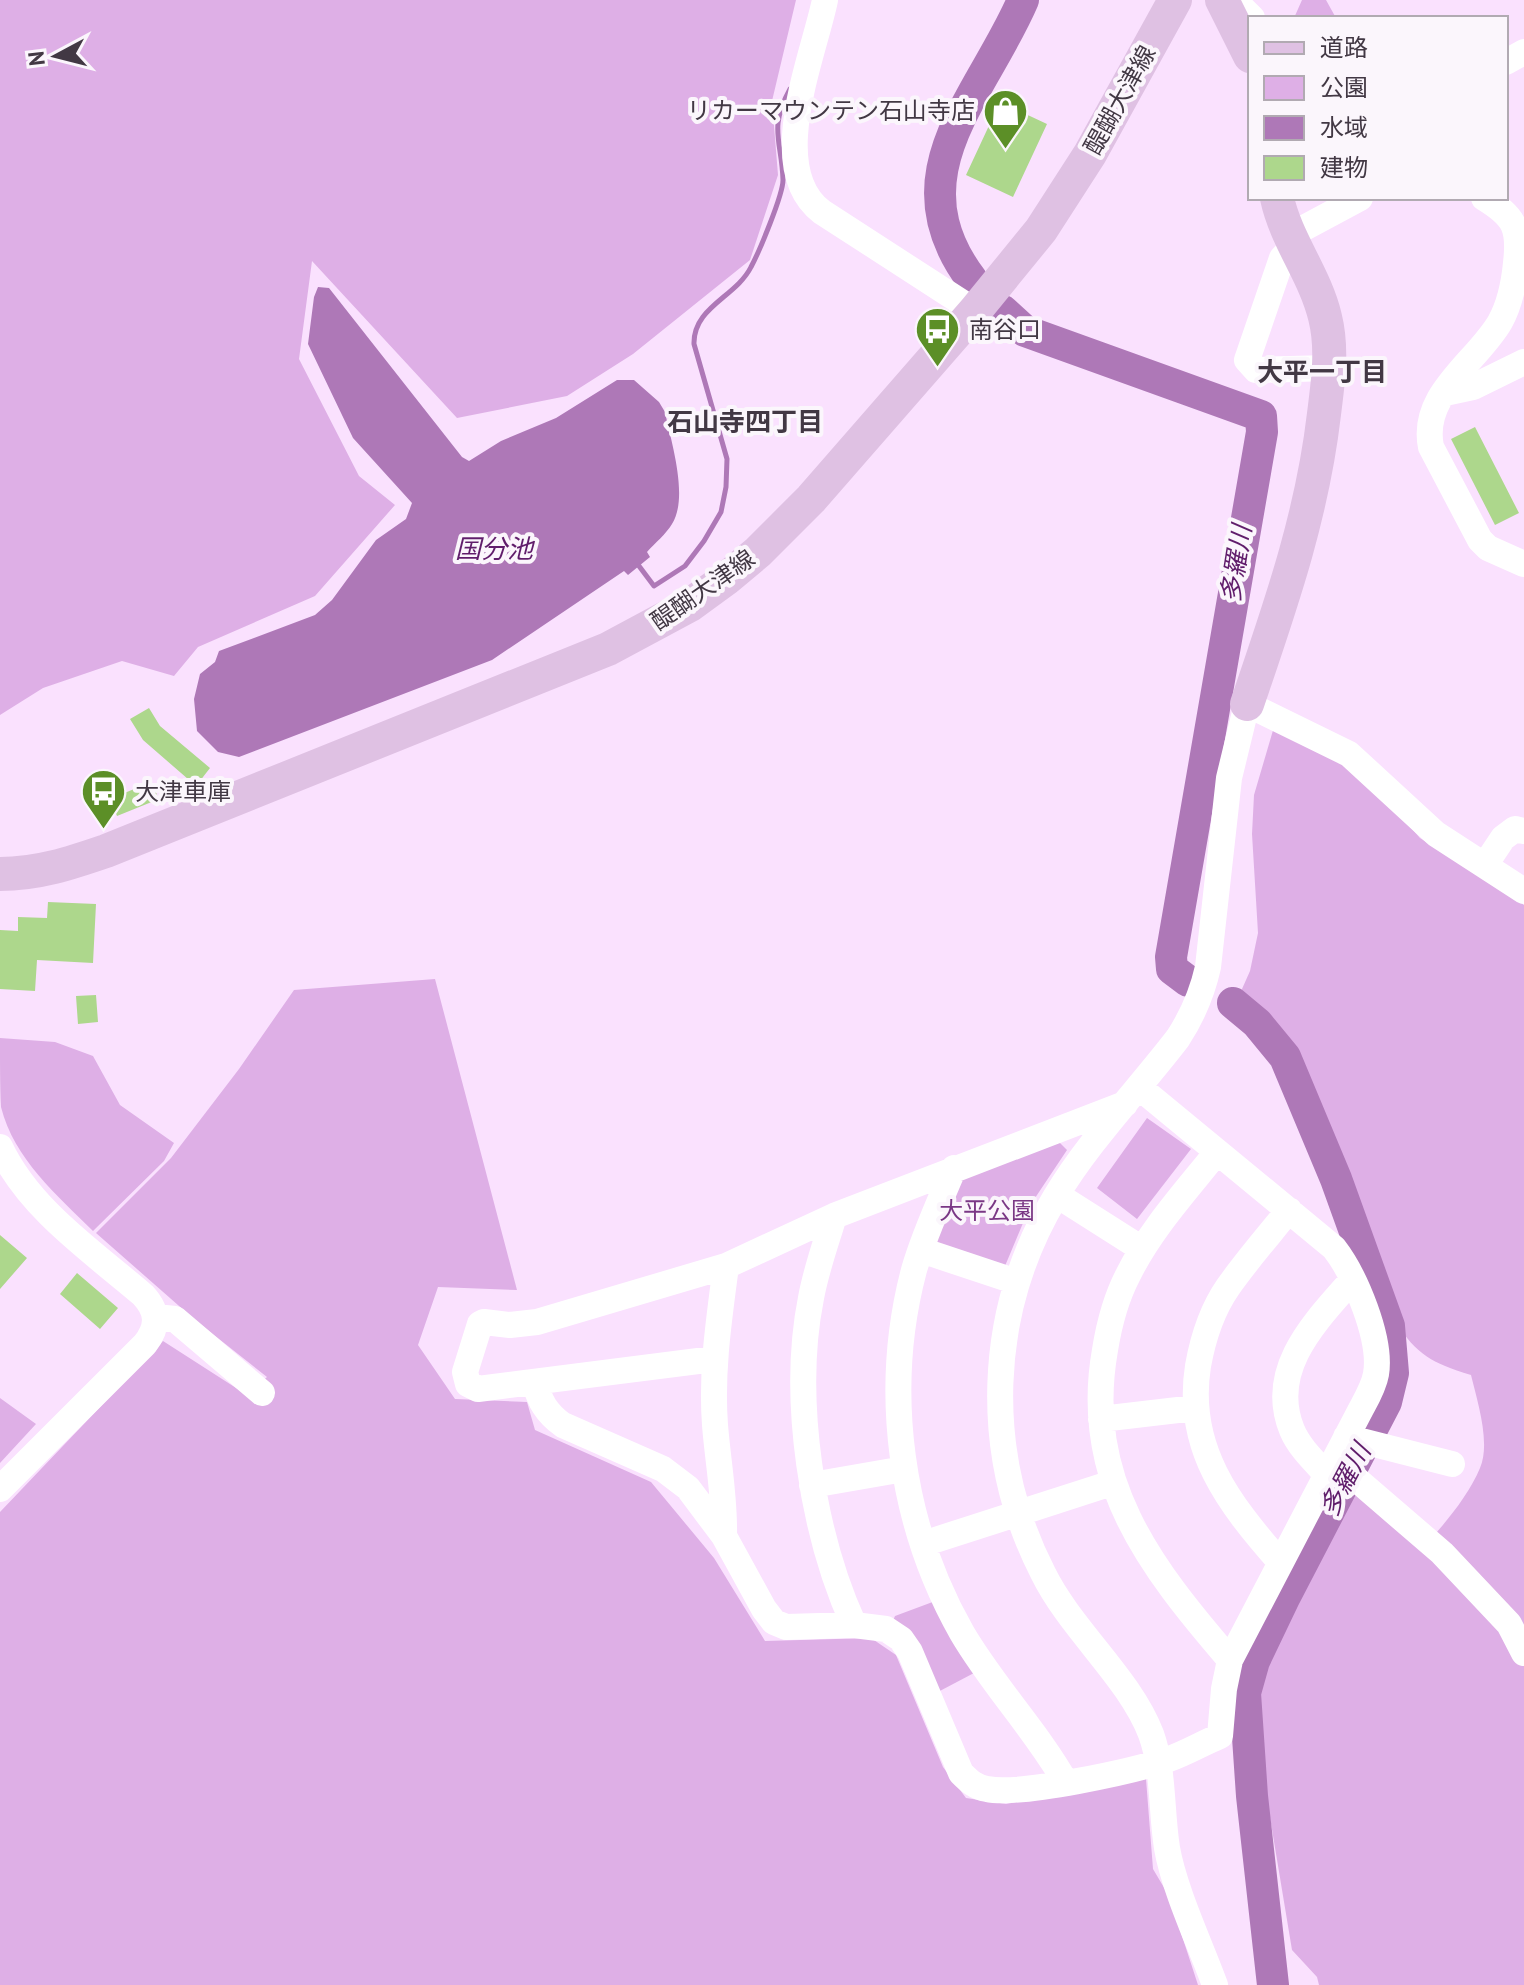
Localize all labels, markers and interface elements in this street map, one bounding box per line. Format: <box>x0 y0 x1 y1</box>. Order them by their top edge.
north arrow <box>16 16 96 96</box>
legend <box>1248 16 1508 200</box>
text: 道路 <box>1320 32 1368 63</box>
street label: 醍醐大津線 <box>1077 40 1162 160</box>
text: N <box>21 50 51 67</box>
text: 公園 <box>1320 72 1368 103</box>
shop icon: リカーマウンテン石山寺店 <box>982 87 1030 150</box>
place label: リカーマウンテン石山寺店 <box>687 95 975 126</box>
text: 水域 <box>1320 112 1368 143</box>
text: 建物 <box>1320 152 1368 183</box>
bus stop icon: 南谷口 <box>914 306 962 369</box>
place label: 南谷口 <box>969 314 1041 345</box>
district label: 大平一丁目 <box>1257 355 1387 388</box>
district label: 石山寺四丁目 <box>667 405 823 438</box>
water label: 多羅川 <box>1213 520 1258 605</box>
water label: 国分池 <box>455 532 536 565</box>
street label: 醍醐大津線 <box>645 542 761 637</box>
bus stop icon: 大津車庫 <box>80 768 128 831</box>
place label: 大津車庫 <box>135 776 231 807</box>
park label: 大平公園 <box>939 1195 1035 1226</box>
water label: 多羅川 <box>1312 1435 1379 1522</box>

